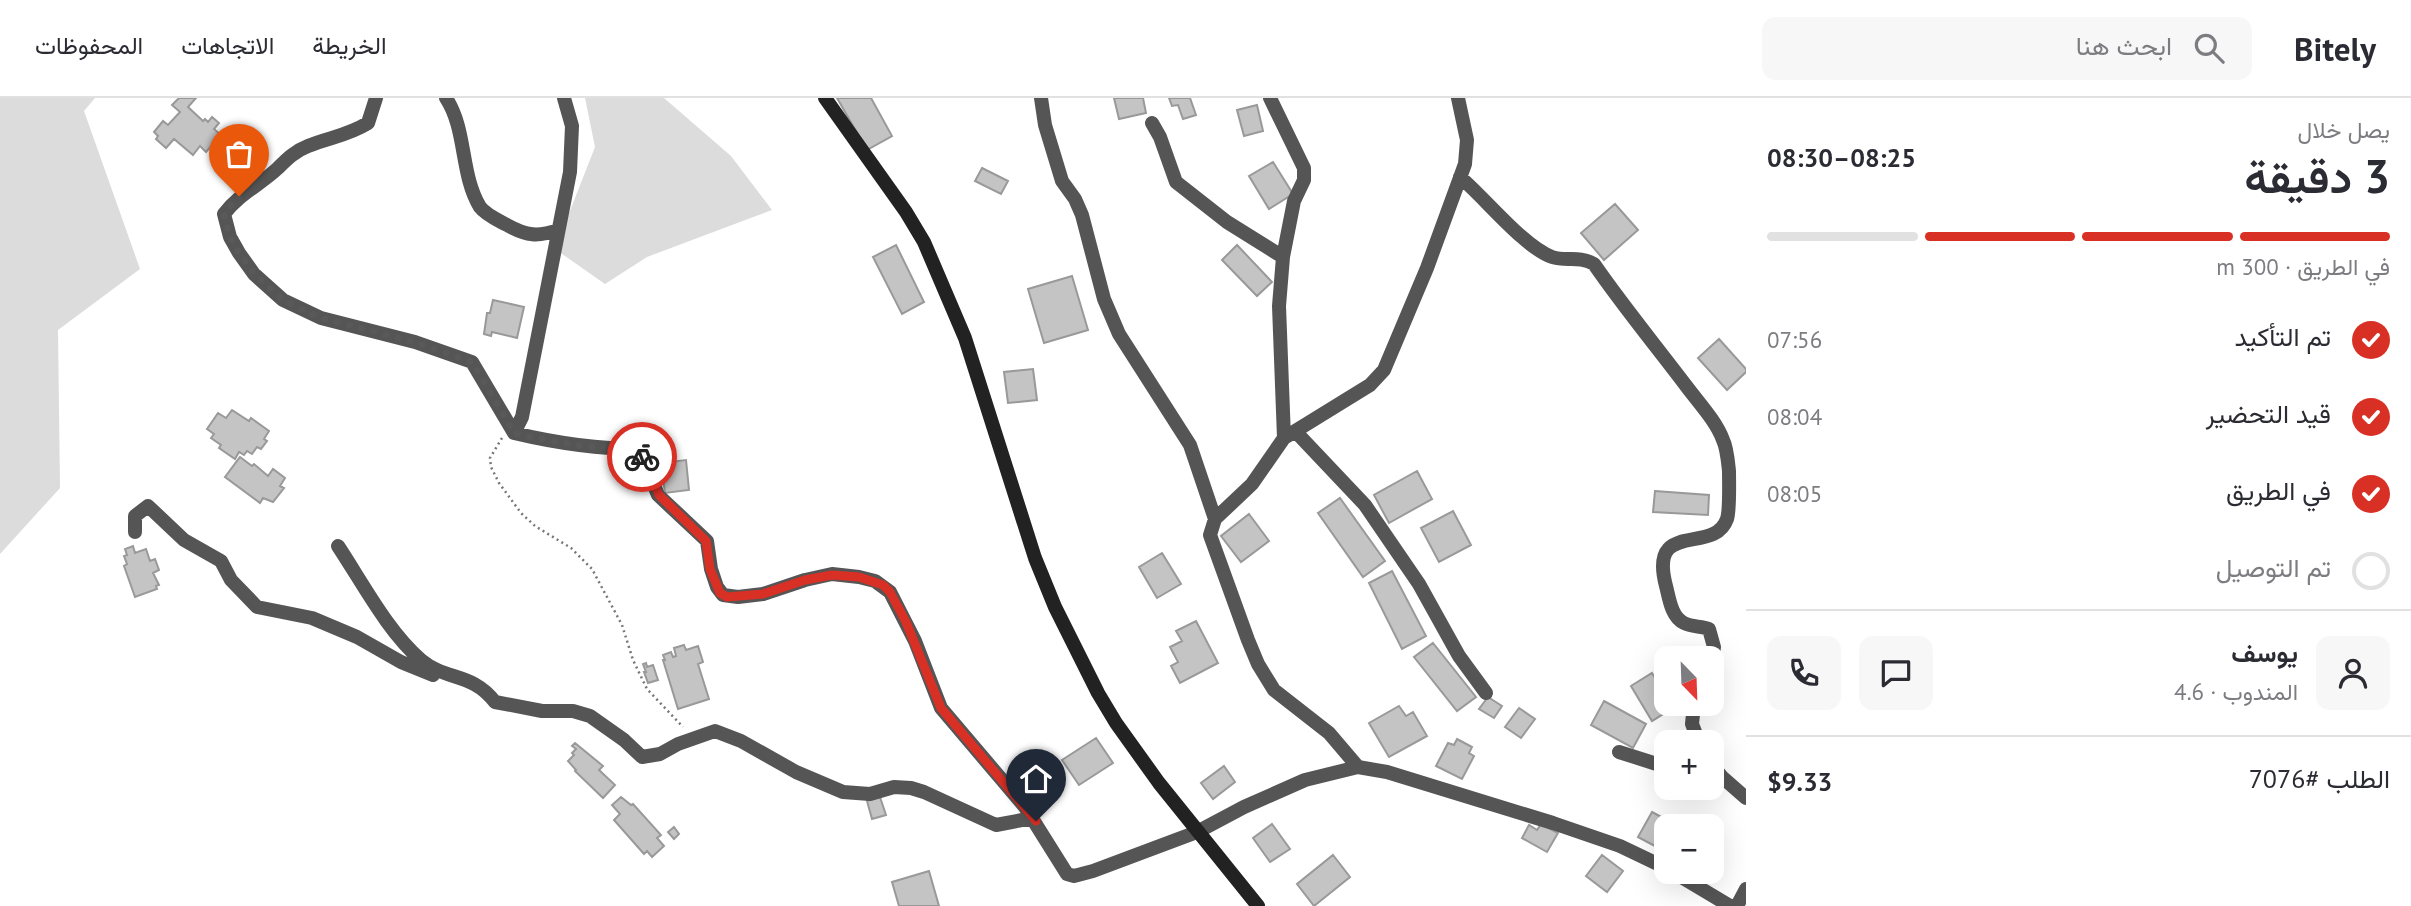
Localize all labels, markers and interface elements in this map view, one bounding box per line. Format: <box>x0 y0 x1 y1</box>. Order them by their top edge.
search box <box>1762 17 2252 80</box>
text: Bitely <box>2294 27 2376 70</box>
text: ابحث هنا <box>2076 29 2172 62</box>
icon: search <box>2190 29 2228 67</box>
text: المحفوظات <box>35 30 143 61</box>
text: الاتجاهات <box>181 30 274 61</box>
text: الخريطة <box>312 30 387 61</box>
text: يصل خلال <box>2298 115 2390 144</box>
pin <box>209 124 269 196</box>
icon: bag <box>220 135 258 173</box>
text: 08:25–08:30 <box>1767 141 1916 174</box>
text: 3 دقيقة <box>2244 146 2390 206</box>
text: في الطريق · 300 m <box>2216 252 2390 281</box>
text: تم التأكيد <box>2235 320 2331 353</box>
icon: check <box>2352 321 2390 359</box>
text: 07:56 <box>1767 325 1822 354</box>
text: قيد التحضير <box>2206 397 2331 430</box>
icon: check <box>2352 398 2390 436</box>
text: 08:04 <box>1767 402 1822 431</box>
courier <box>607 422 677 492</box>
icon: bike <box>623 438 661 476</box>
text: في الطريق <box>2226 474 2331 507</box>
icon: check <box>2352 475 2390 513</box>
text: 08:05 <box>1767 479 1822 508</box>
text: تم التوصيل <box>2216 551 2331 584</box>
button: phone <box>1767 636 1841 710</box>
button: chat <box>1859 636 1933 710</box>
text: يوسف <box>2231 636 2298 669</box>
button: person <box>2316 636 2390 710</box>
north arrow <box>1654 646 1724 716</box>
map controls <box>1654 646 1724 884</box>
text: المندوب · 4.6 <box>2174 677 2298 706</box>
button: + <box>1654 730 1724 800</box>
pin <box>1006 749 1066 821</box>
icon: home <box>1017 760 1055 798</box>
text: الطلب #7076 <box>2249 762 2390 795</box>
text: $9.33 <box>1767 765 1832 798</box>
button: − <box>1654 814 1724 884</box>

